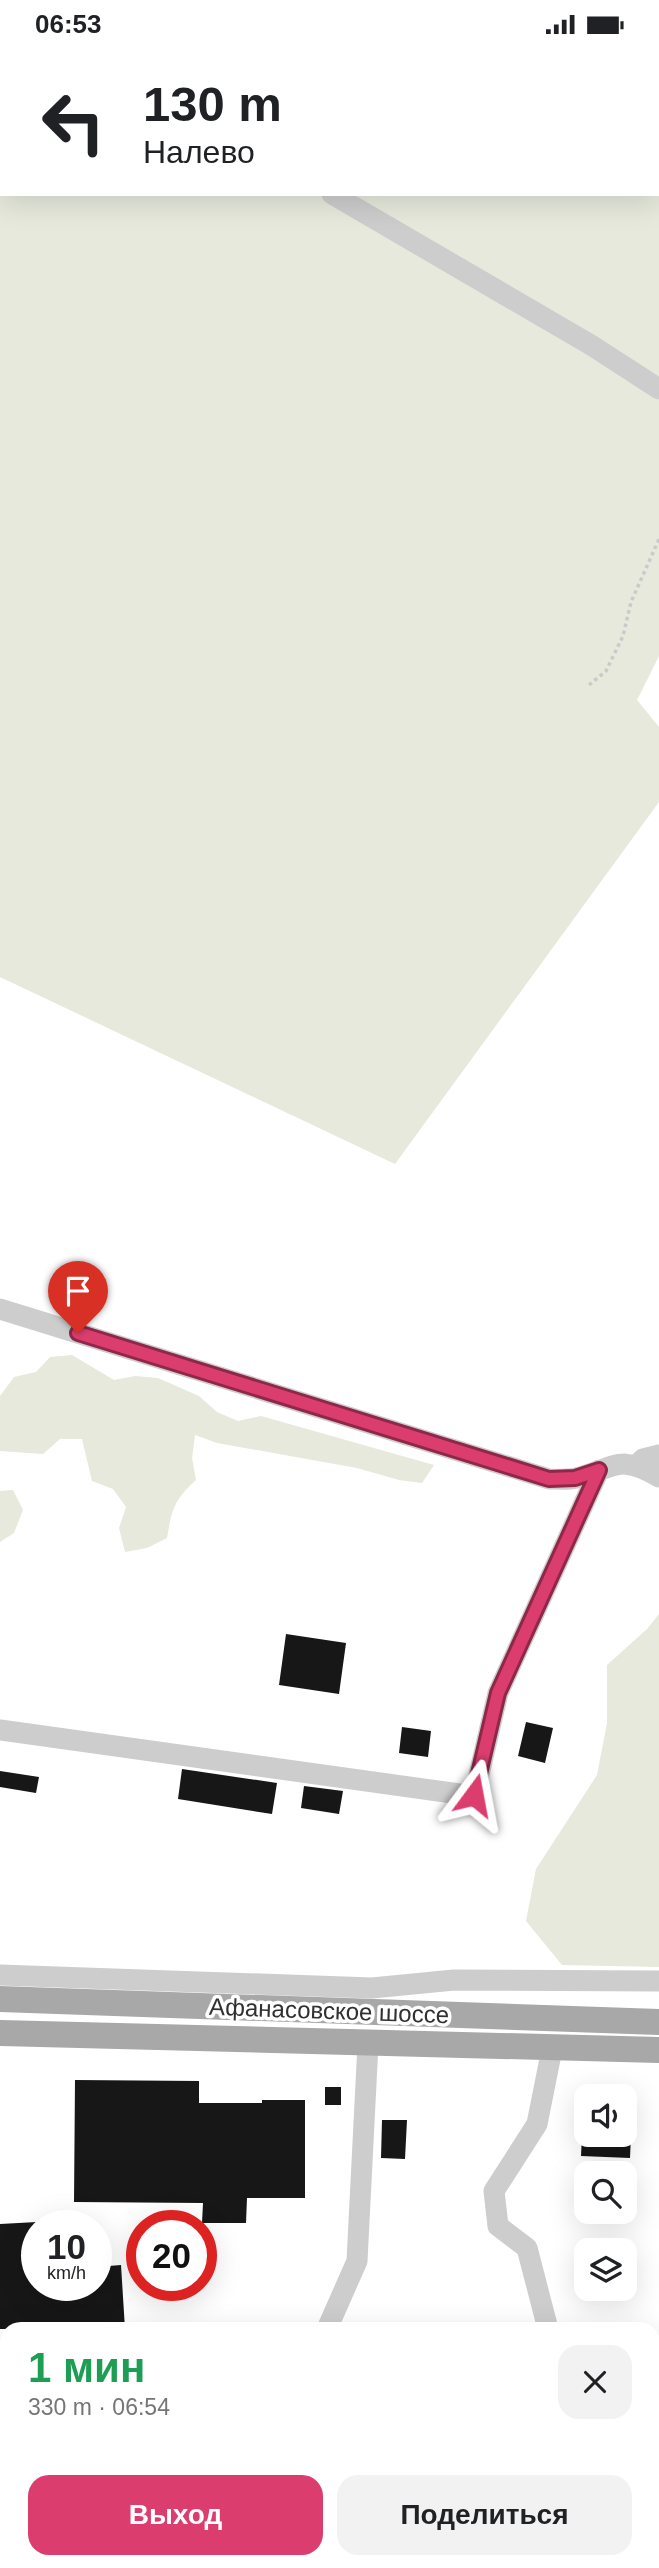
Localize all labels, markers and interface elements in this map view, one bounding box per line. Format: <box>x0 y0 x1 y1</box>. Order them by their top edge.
text: 06:53 <box>35 9 102 39</box>
icon: left <box>28 77 119 168</box>
text: 130 m <box>143 77 282 131</box>
text: Налево <box>143 134 255 170</box>
pin <box>48 1261 108 1333</box>
icon: arrive <box>59 1272 97 1310</box>
position arrow <box>437 1758 511 1832</box>
street label: Афанасовское шоссе <box>209 1993 449 2028</box>
map controls <box>574 2084 637 2301</box>
button: sound <box>574 2084 637 2147</box>
button: search <box>574 2161 637 2224</box>
speed limit sign: 20 <box>126 2210 217 2301</box>
text: 10 <box>47 2227 86 2266</box>
button: layers <box>574 2238 637 2301</box>
text: km/h <box>47 2263 86 2283</box>
text: 1 мин <box>28 2344 145 2391</box>
button: close <box>558 2345 632 2419</box>
text: 330 m · 06:54 <box>28 2394 170 2420</box>
button: Выход <box>28 2475 323 2555</box>
button: Поделиться <box>337 2475 632 2555</box>

